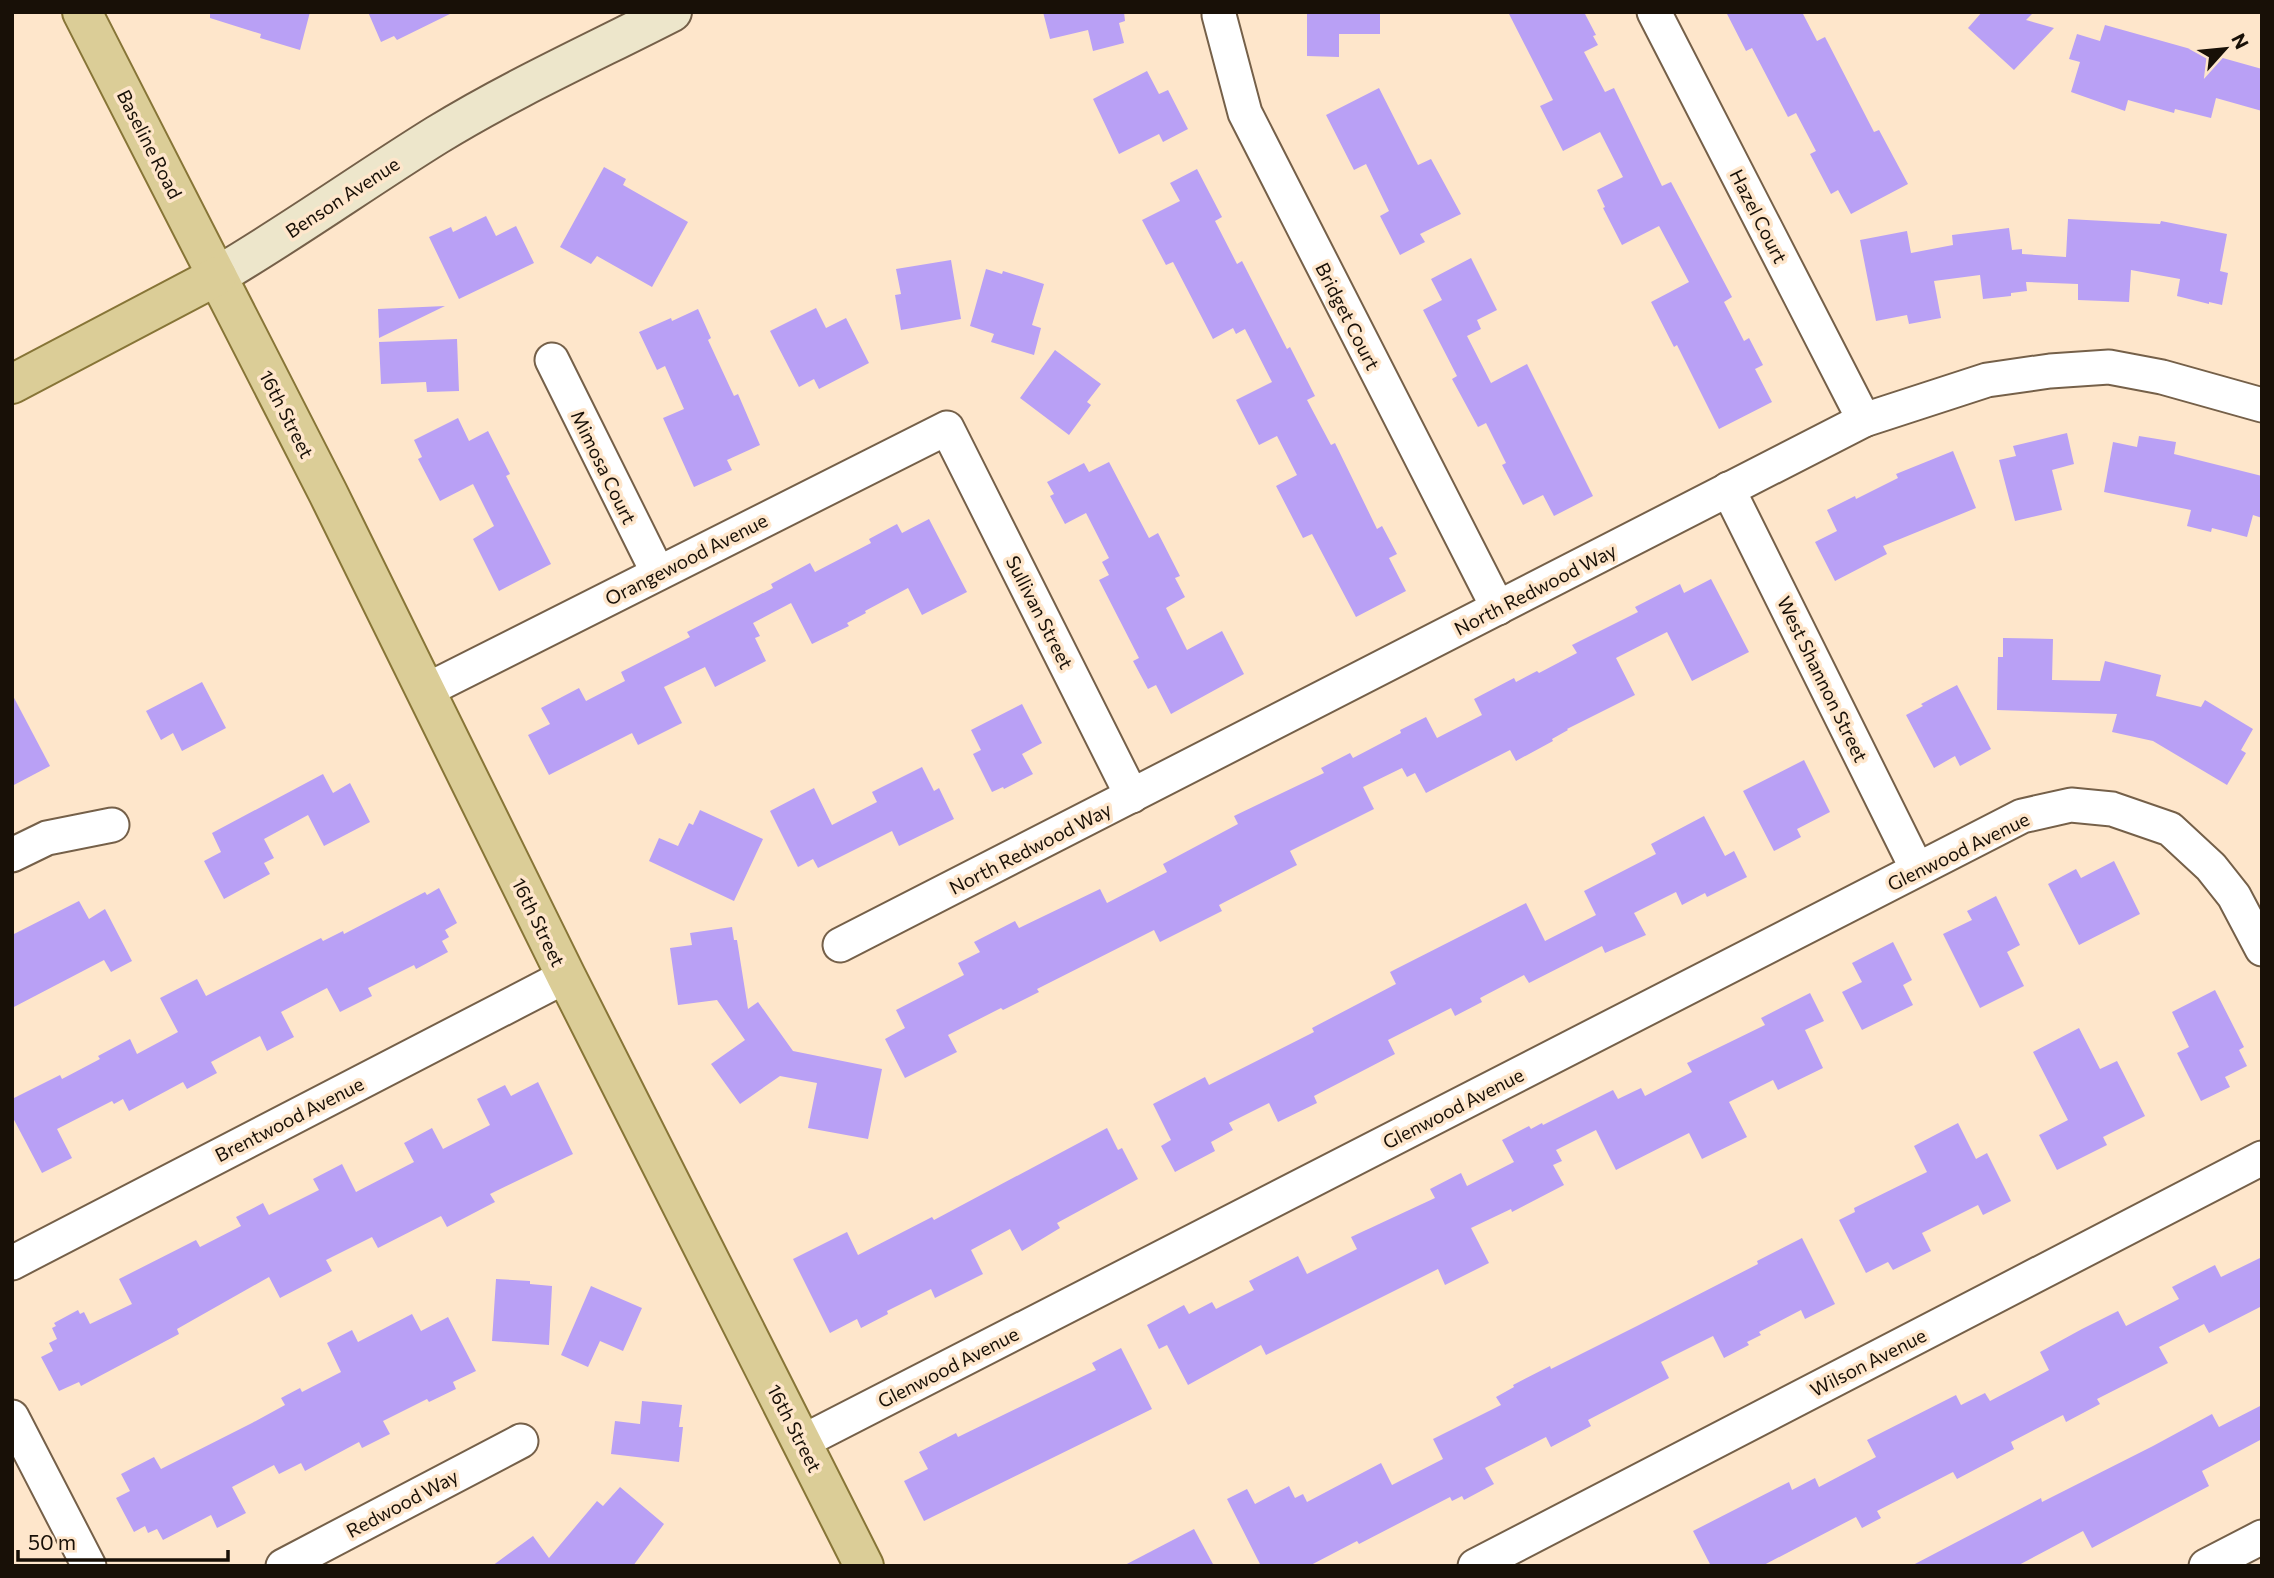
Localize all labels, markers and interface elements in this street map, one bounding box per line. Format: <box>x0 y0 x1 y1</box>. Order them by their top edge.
north arrow <box>2190 14 2260 84</box>
text: N <box>2227 29 2254 53</box>
street label: Baseline Road <box>113 86 187 202</box>
street label: Benson Avenue <box>281 152 403 242</box>
street label: Hazel Court <box>1725 165 1793 267</box>
street label: Bridget Court <box>1311 258 1385 374</box>
street label: 16th Street <box>255 366 319 462</box>
street label: Mimosa Court <box>567 407 641 528</box>
street label: Orangewood Avenue <box>601 508 771 610</box>
street label: North Redwood Way <box>1450 538 1620 640</box>
street label: Sullivan Street <box>1002 552 1078 673</box>
street label: West Shannon Street <box>1773 592 1873 766</box>
street label: North Redwood Way <box>945 797 1115 899</box>
street label: Glenwood Avenue <box>1883 807 2033 895</box>
street label: 16th Street <box>508 874 570 970</box>
street label: Glenwood Avenue <box>1379 1063 1527 1153</box>
street label: Brentwood Avenue <box>211 1072 367 1166</box>
street label: Glenwood Avenue <box>874 1322 1022 1412</box>
street label: Wilson Avenue <box>1806 1323 1930 1401</box>
street label: 16th Street <box>763 1380 827 1476</box>
street label: Redwood Way <box>342 1464 462 1542</box>
scale bar <box>18 1518 228 1562</box>
text: 50 m <box>28 1529 76 1554</box>

